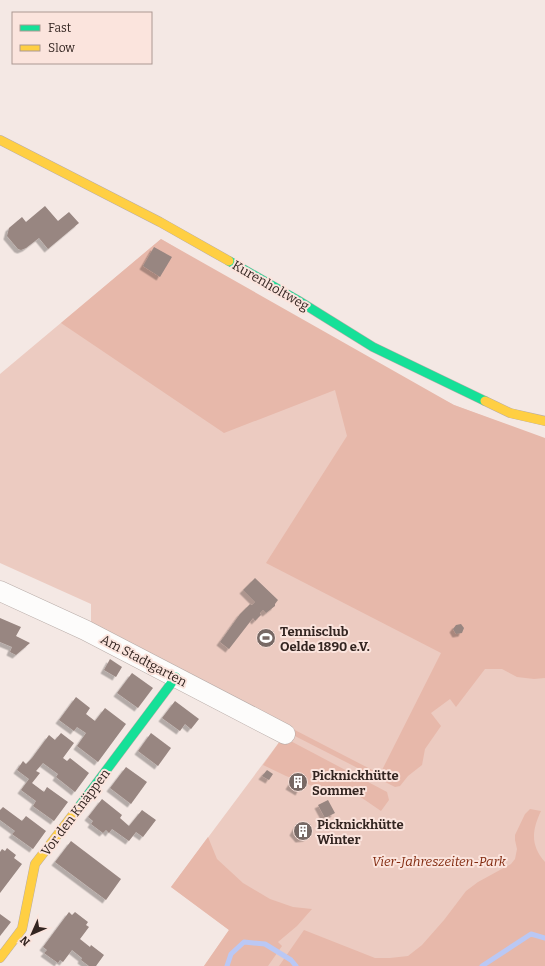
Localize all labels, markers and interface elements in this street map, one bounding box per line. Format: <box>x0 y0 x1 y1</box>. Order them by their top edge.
legend <box>12 12 152 64</box>
text: Fast <box>48 21 72 35</box>
text: Slow <box>48 41 75 55</box>
street label: Kurenholtweg <box>230 257 312 313</box>
place label: Tennisclub Oelde 1890 e.V. <box>280 624 370 654</box>
sports icon: Tennisclub Oelde 1890 e.V. <box>255 627 277 649</box>
street label: Am Stadtgarten <box>98 631 190 690</box>
street label: Vor den Knäppen <box>38 765 113 859</box>
place label: Picknickhütte Sommer <box>312 768 399 798</box>
building icon: Picknickhütte Sommer <box>287 771 309 793</box>
place label: Picknickhütte Winter <box>317 817 404 847</box>
building icon: Picknickhütte Winter <box>292 820 314 842</box>
park label: Vier-Jahreszeiten-Park <box>372 854 507 869</box>
north arrow <box>12 914 52 954</box>
text: N <box>17 933 33 948</box>

